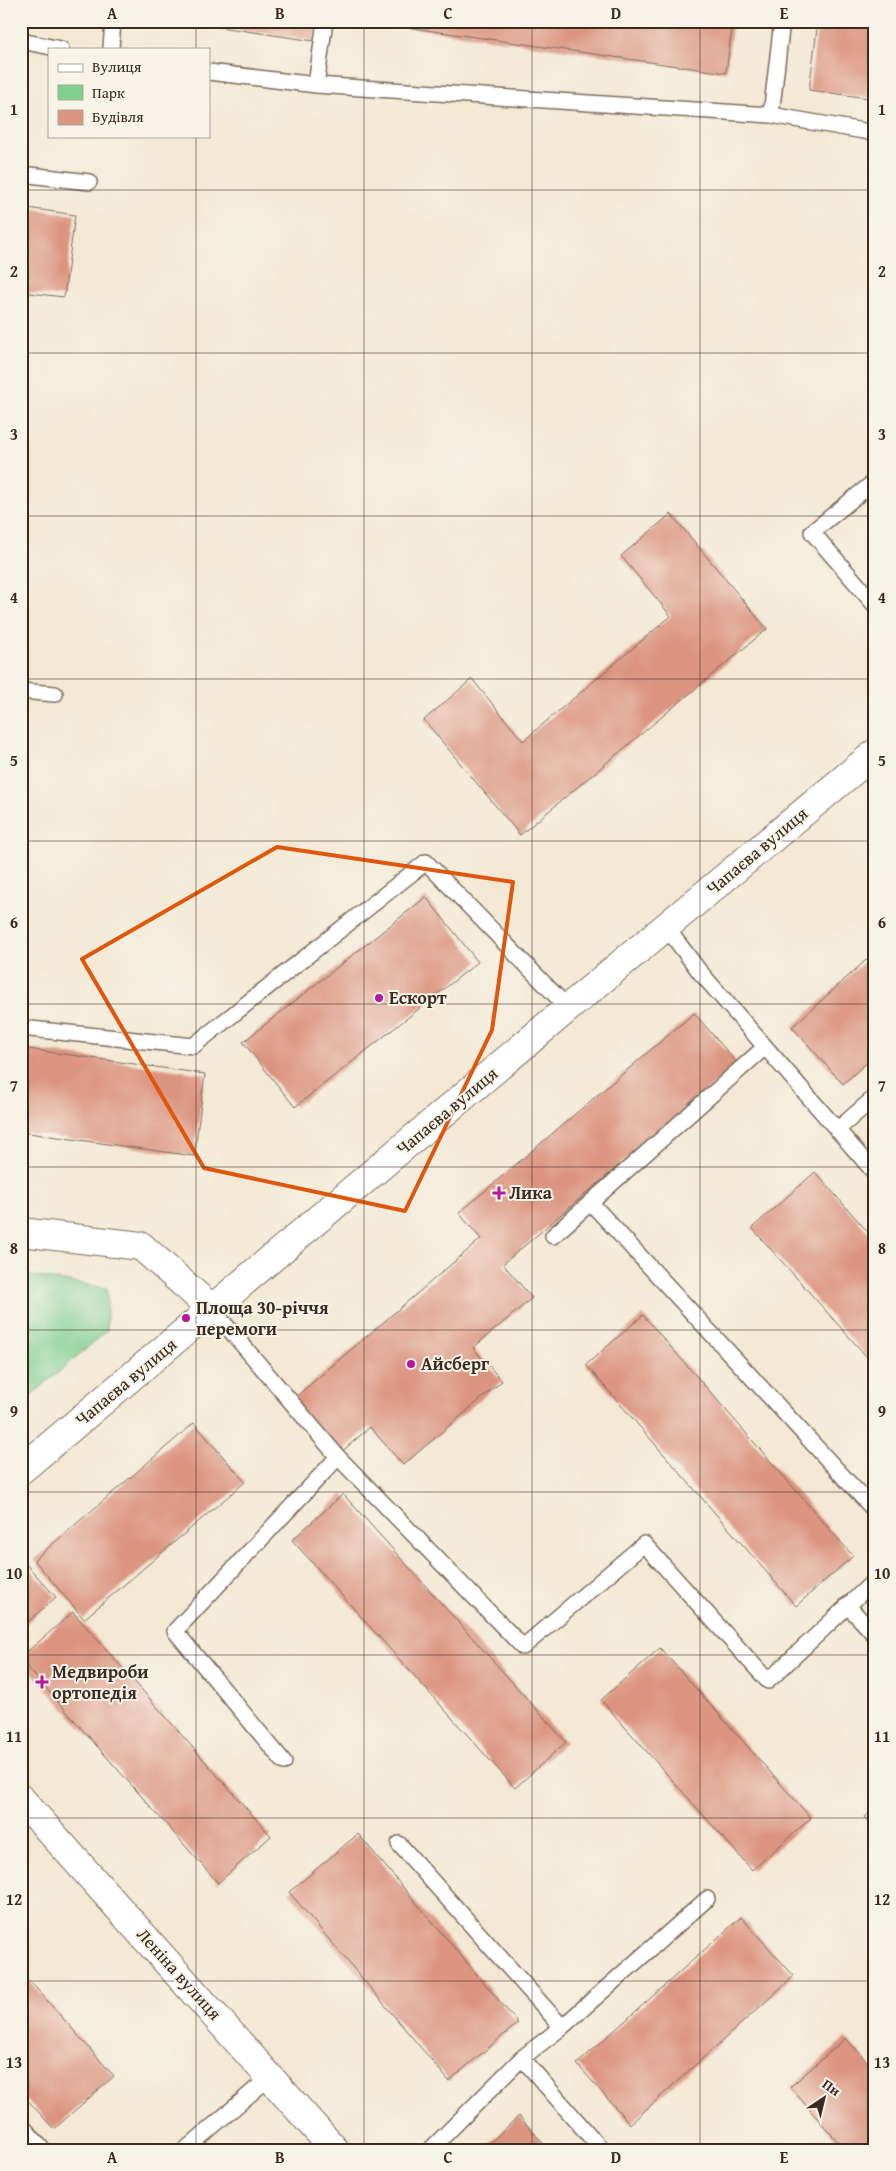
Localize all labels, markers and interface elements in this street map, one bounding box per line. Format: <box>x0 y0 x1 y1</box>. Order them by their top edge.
text: A <box>107 1 118 25</box>
text: B <box>275 1 285 25</box>
text: C <box>443 1 453 25</box>
text: D <box>611 1 621 25</box>
text: E <box>780 1 789 25</box>
legend <box>48 48 210 138</box>
text: Вулиця <box>92 56 142 77</box>
text: Парк <box>92 82 125 103</box>
text: 1 <box>10 97 18 121</box>
text: 1 <box>878 97 886 121</box>
text: Будівля <box>92 106 144 127</box>
text: 2 <box>10 259 18 283</box>
text: 2 <box>878 259 886 283</box>
text: 3 <box>10 422 18 446</box>
text: 3 <box>878 422 886 446</box>
text: 4 <box>10 585 18 609</box>
text: 4 <box>878 585 886 609</box>
text: 5 <box>10 748 18 772</box>
text: 5 <box>878 748 886 772</box>
street label: Чапаєва вулиця <box>700 800 813 901</box>
text: 6 <box>10 910 18 934</box>
text: 6 <box>878 910 886 934</box>
place label: Ескорт <box>389 984 447 1011</box>
marker: Ескорт <box>373 992 385 1004</box>
street label: Чапаєва вулиця <box>390 1060 503 1161</box>
text: 7 <box>10 1073 18 1097</box>
text: 7 <box>878 1073 886 1097</box>
place label: Лика <box>509 1179 553 1206</box>
marker: Лика <box>493 1187 505 1199</box>
text: 8 <box>10 1236 18 1260</box>
text: 8 <box>878 1236 886 1260</box>
place label: Площа 30-річчя перемоги <box>196 1294 329 1342</box>
marker: Площа 30-річчя перемоги <box>180 1312 192 1324</box>
street label: Чапаєва вулиця <box>69 1331 182 1432</box>
place label: Айсберг <box>421 1350 489 1377</box>
marker: Айсберг <box>405 1358 417 1370</box>
text: 9 <box>10 1399 18 1423</box>
text: 9 <box>878 1399 886 1423</box>
text: 10 <box>6 1561 22 1585</box>
text: 10 <box>874 1561 890 1585</box>
place label: Медвироби ортопедія <box>52 1658 149 1706</box>
marker: Медвироби ортопедія <box>36 1676 48 1688</box>
text: 11 <box>6 1724 22 1748</box>
text: 11 <box>874 1724 890 1748</box>
text: 12 <box>6 1887 22 1911</box>
text: 12 <box>874 1887 890 1911</box>
street label: Леніна вулиця <box>130 1921 228 2026</box>
text: 13 <box>6 2050 22 2074</box>
text: 13 <box>874 2050 890 2074</box>
north arrow <box>798 2074 848 2124</box>
text: Пн <box>818 2074 845 2101</box>
text: A <box>107 2145 118 2169</box>
text: B <box>275 2145 285 2169</box>
text: C <box>443 2145 453 2169</box>
text: D <box>611 2145 621 2169</box>
text: E <box>780 2145 789 2169</box>

